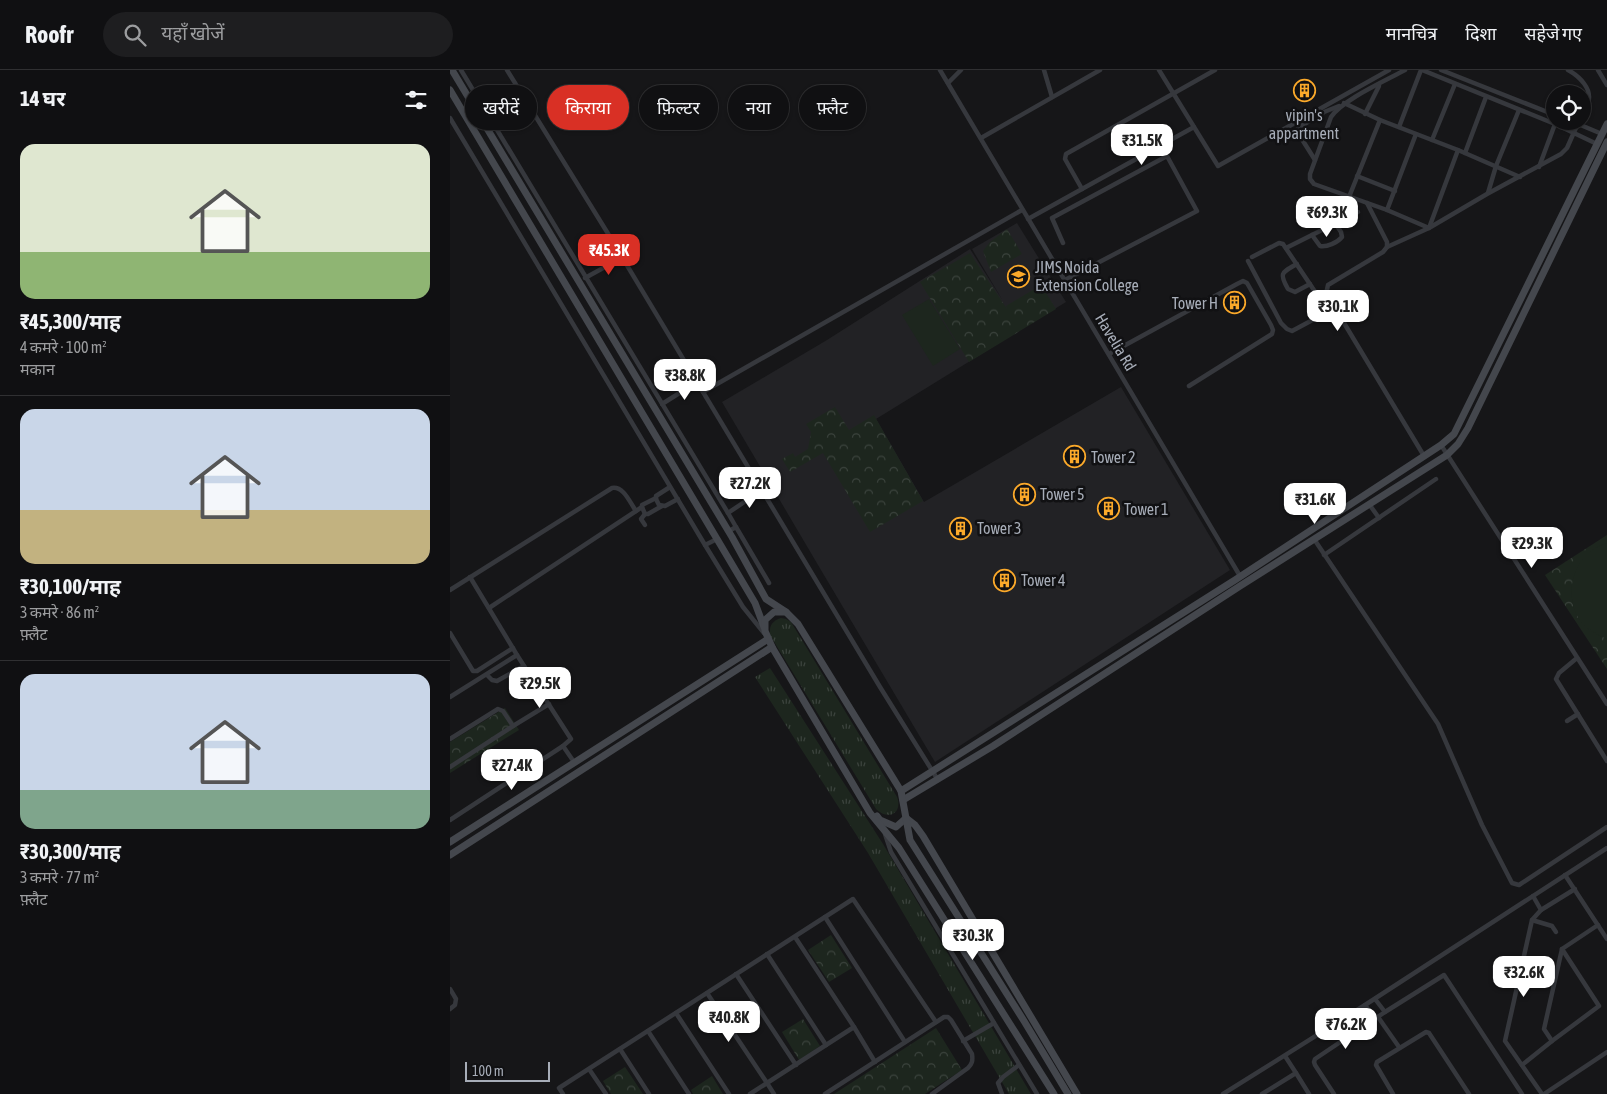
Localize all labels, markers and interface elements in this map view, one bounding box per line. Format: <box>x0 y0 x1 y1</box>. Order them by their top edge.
search box <box>103 12 453 57</box>
text: Roofr <box>25 21 73 48</box>
icon: search <box>121 21 149 49</box>
text: यहाँ खोजें <box>161 22 224 44</box>
text: मानचित्र <box>1386 23 1437 44</box>
text: दिशा <box>1465 23 1496 44</box>
text: सहेजे गए <box>1524 23 1582 44</box>
building icon: vipin's appartment <box>1292 79 1316 103</box>
chip: खरीदें <box>465 85 537 130</box>
chip: किराया <box>547 85 629 130</box>
chip: फ़िल्टर <box>639 85 718 130</box>
chip: नया <box>728 85 789 130</box>
chip: फ़्लैट <box>799 85 866 130</box>
map controls <box>1546 85 1591 130</box>
button: locate <box>1546 85 1591 130</box>
text: 14 घर <box>20 86 66 110</box>
icon: filters <box>402 86 430 114</box>
place label: vipin's appartment <box>1269 106 1340 143</box>
pin: ₹31.5K <box>1101 124 1183 166</box>
text: ₹31.5K <box>1122 131 1162 149</box>
icon: home <box>180 176 270 266</box>
pin: ₹69.3K <box>1286 196 1368 238</box>
text: ₹69.3K <box>1307 203 1347 221</box>
pin: ₹45.3K <box>568 234 650 276</box>
text: ₹45.3K <box>589 241 629 259</box>
place label: JIMS Noida Extension College <box>1035 258 1139 295</box>
school or university icon: JIMS Noida Extension College <box>1007 264 1031 288</box>
pin: ₹30.1K <box>1297 290 1379 332</box>
building icon: Tower H <box>1222 291 1246 315</box>
place label: Tower H <box>1172 294 1218 312</box>
text: ₹30.1K <box>1318 297 1358 315</box>
text: ₹45,300/माह <box>20 309 121 333</box>
street label: Havelia Rd <box>1092 310 1140 374</box>
text: 4 कमरे · 100 m² <box>20 338 107 356</box>
pin: ₹38.8K <box>644 358 726 401</box>
text: मकान <box>20 360 55 378</box>
text: ₹38.8K <box>665 366 705 384</box>
icon: home <box>180 442 270 532</box>
building icon: Tower 2 <box>1063 445 1087 469</box>
place label: Tower 2 <box>1091 448 1136 466</box>
pin: ₹27.2K <box>709 466 791 509</box>
text: ₹27.2K <box>730 474 770 492</box>
building icon: Tower 5 <box>1012 482 1036 506</box>
pin: ₹31.6K <box>1274 482 1356 525</box>
place label: Tower 5 <box>1040 485 1085 503</box>
text: ₹31.6K <box>1295 490 1335 508</box>
building icon: Tower 1 <box>1096 497 1120 521</box>
place label: Tower 1 <box>1124 500 1169 518</box>
building icon: Tower 3 <box>949 516 973 540</box>
place label: Tower 3 <box>977 519 1022 537</box>
pin: ₹29.3K <box>1491 526 1573 569</box>
text: ₹29.3K <box>1512 534 1552 552</box>
building icon: Tower 4 <box>993 568 1017 592</box>
place label: Tower 4 <box>1021 571 1066 589</box>
text: ₹30,100/माह <box>20 574 121 598</box>
text: 3 कमरे · 86 m² <box>20 603 99 621</box>
text: फ़्लैट <box>20 625 48 643</box>
pin: ₹29.5K <box>499 666 581 709</box>
text: ₹29.5K <box>520 674 560 692</box>
icon: home <box>180 707 270 797</box>
pin: ₹27.4K <box>471 748 553 791</box>
text: ₹27.4K <box>492 756 532 774</box>
text: ₹30,300/माह <box>20 839 121 863</box>
text: 3 कमरे · 77 m² <box>20 868 99 886</box>
text: फ़्लैट <box>20 890 48 908</box>
pin: ₹30.3K <box>932 918 1014 961</box>
text: ₹30.3K <box>953 926 993 944</box>
pin: ₹32.6K <box>1483 956 1565 998</box>
text: ₹32.6K <box>1504 963 1544 981</box>
pin: ₹40.8K <box>688 1000 770 1043</box>
text: ₹40.8K <box>709 1008 749 1026</box>
pin: ₹76.2K <box>1305 1008 1387 1050</box>
text: ₹76.2K <box>1326 1015 1366 1033</box>
scale bar <box>465 1059 550 1082</box>
text: 100 m <box>472 1063 504 1079</box>

